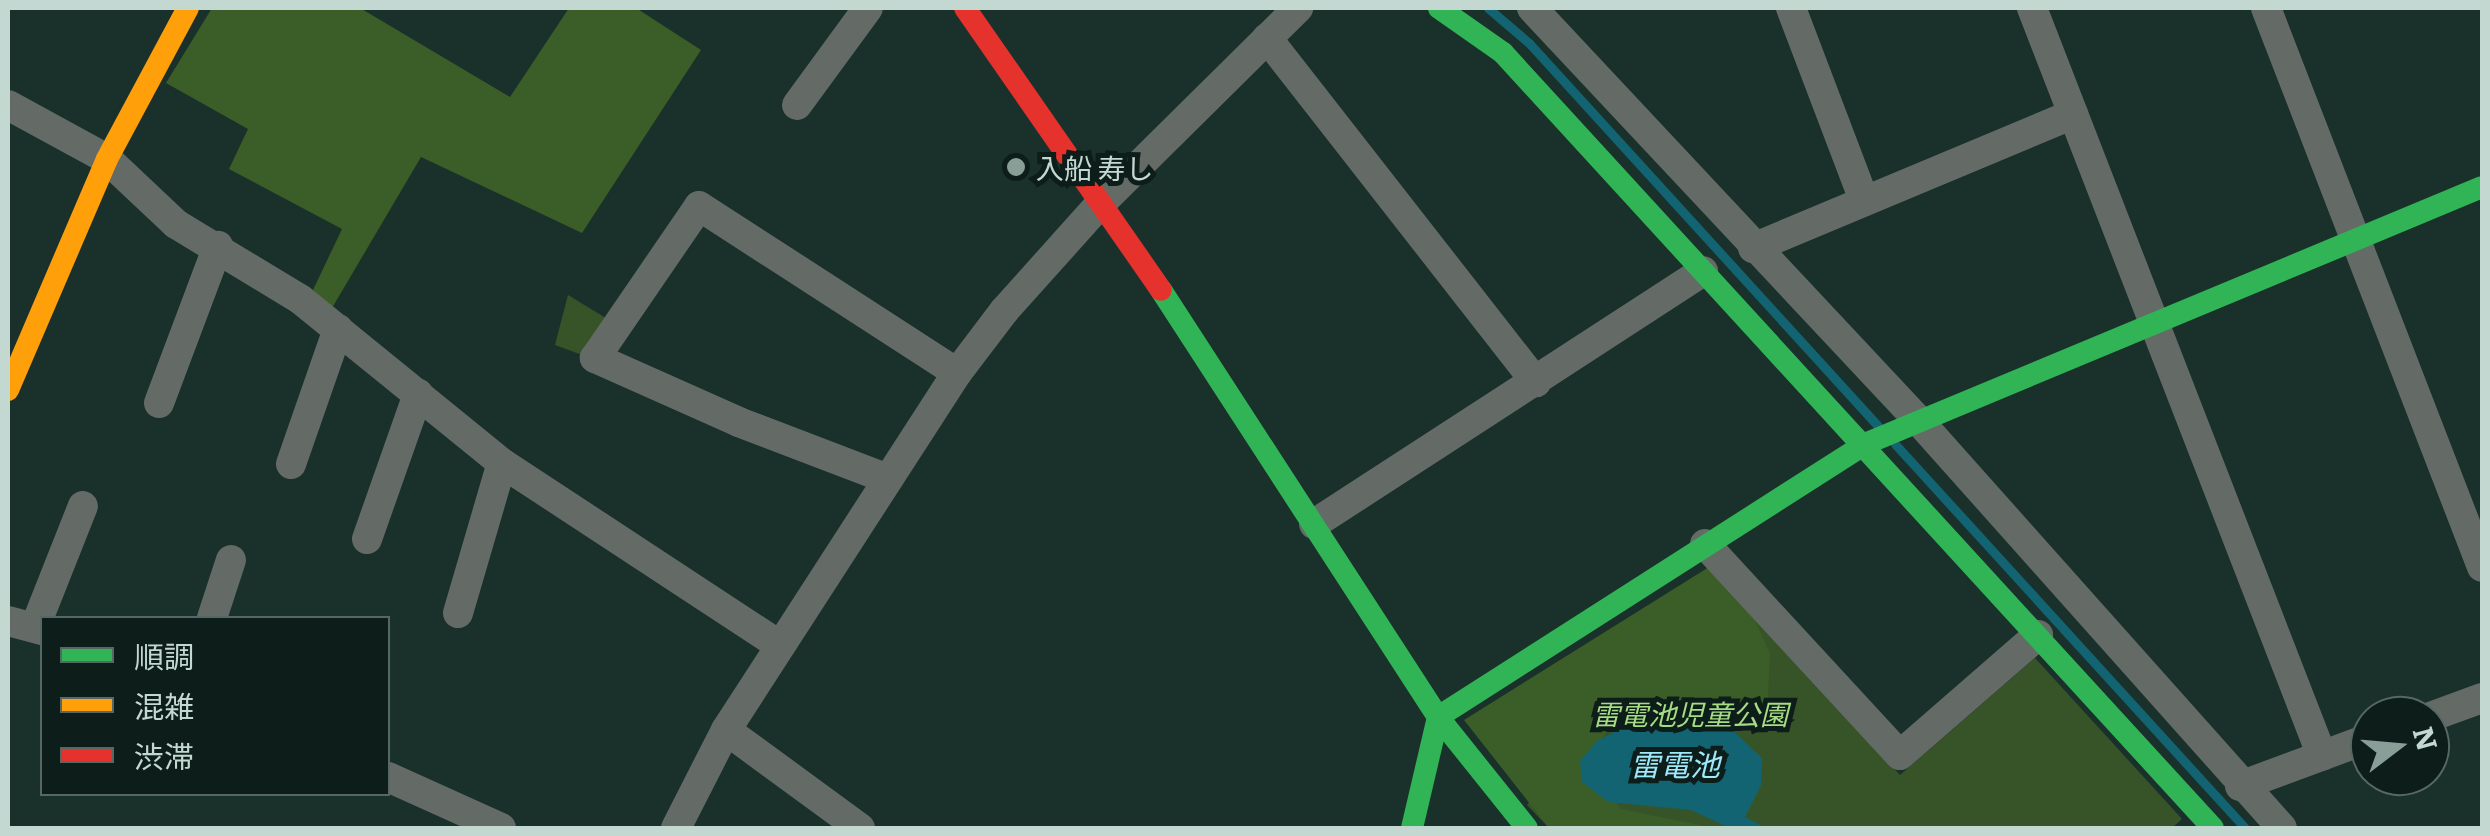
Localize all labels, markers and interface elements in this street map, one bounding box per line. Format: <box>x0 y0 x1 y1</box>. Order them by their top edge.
place label: 入船 寿し <box>1036 150 1154 184</box>
marker: 入船 寿し <box>1005 156 1027 178</box>
legend <box>40 616 390 796</box>
text: 順調 <box>134 633 194 677</box>
text: 混雑 <box>134 683 194 727</box>
park label: 雷電池児童公園 <box>1592 696 1788 730</box>
north arrow <box>2350 696 2450 796</box>
text: N <box>2403 721 2450 755</box>
text: 渋滞 <box>134 733 194 777</box>
water label: 雷電池 <box>1630 745 1720 781</box>

